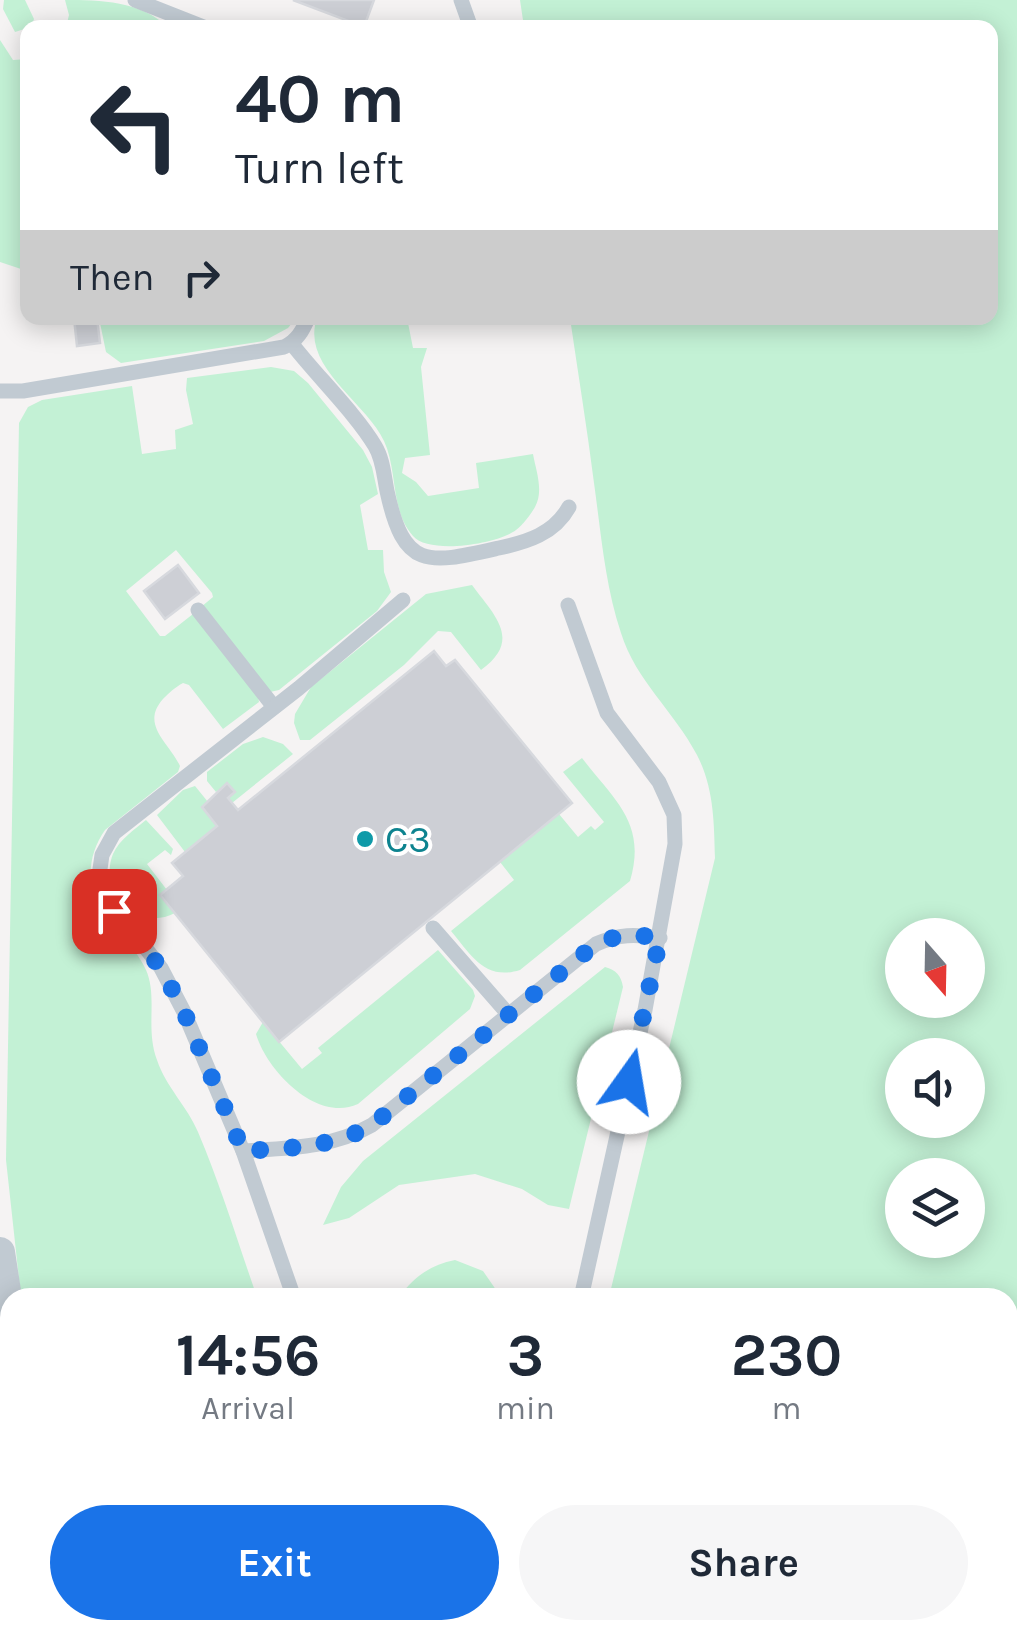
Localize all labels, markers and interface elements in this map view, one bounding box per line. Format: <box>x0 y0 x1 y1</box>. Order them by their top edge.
text: 40 m <box>235 58 405 140</box>
icon: left <box>70 60 200 190</box>
text: Turn left <box>235 142 404 194</box>
icon: right <box>174 250 229 305</box>
text: Then <box>70 255 154 300</box>
place label: C3 <box>385 817 431 862</box>
marker: C3 <box>354 828 376 850</box>
pin <box>72 869 157 954</box>
icon: arrive <box>87 884 142 939</box>
north arrow <box>885 918 985 1018</box>
map controls <box>885 918 985 1258</box>
position arrow <box>577 1030 681 1134</box>
button: sound <box>885 1038 985 1138</box>
button: layers <box>885 1158 985 1258</box>
text: 14:56 <box>176 1320 320 1390</box>
text: 3 <box>507 1320 544 1390</box>
text: 230 <box>731 1320 842 1390</box>
text: Arrival <box>201 1390 295 1427</box>
text: min <box>496 1390 555 1427</box>
text: m <box>771 1390 801 1427</box>
button: Exit <box>50 1505 499 1620</box>
button: Share <box>519 1505 968 1620</box>

